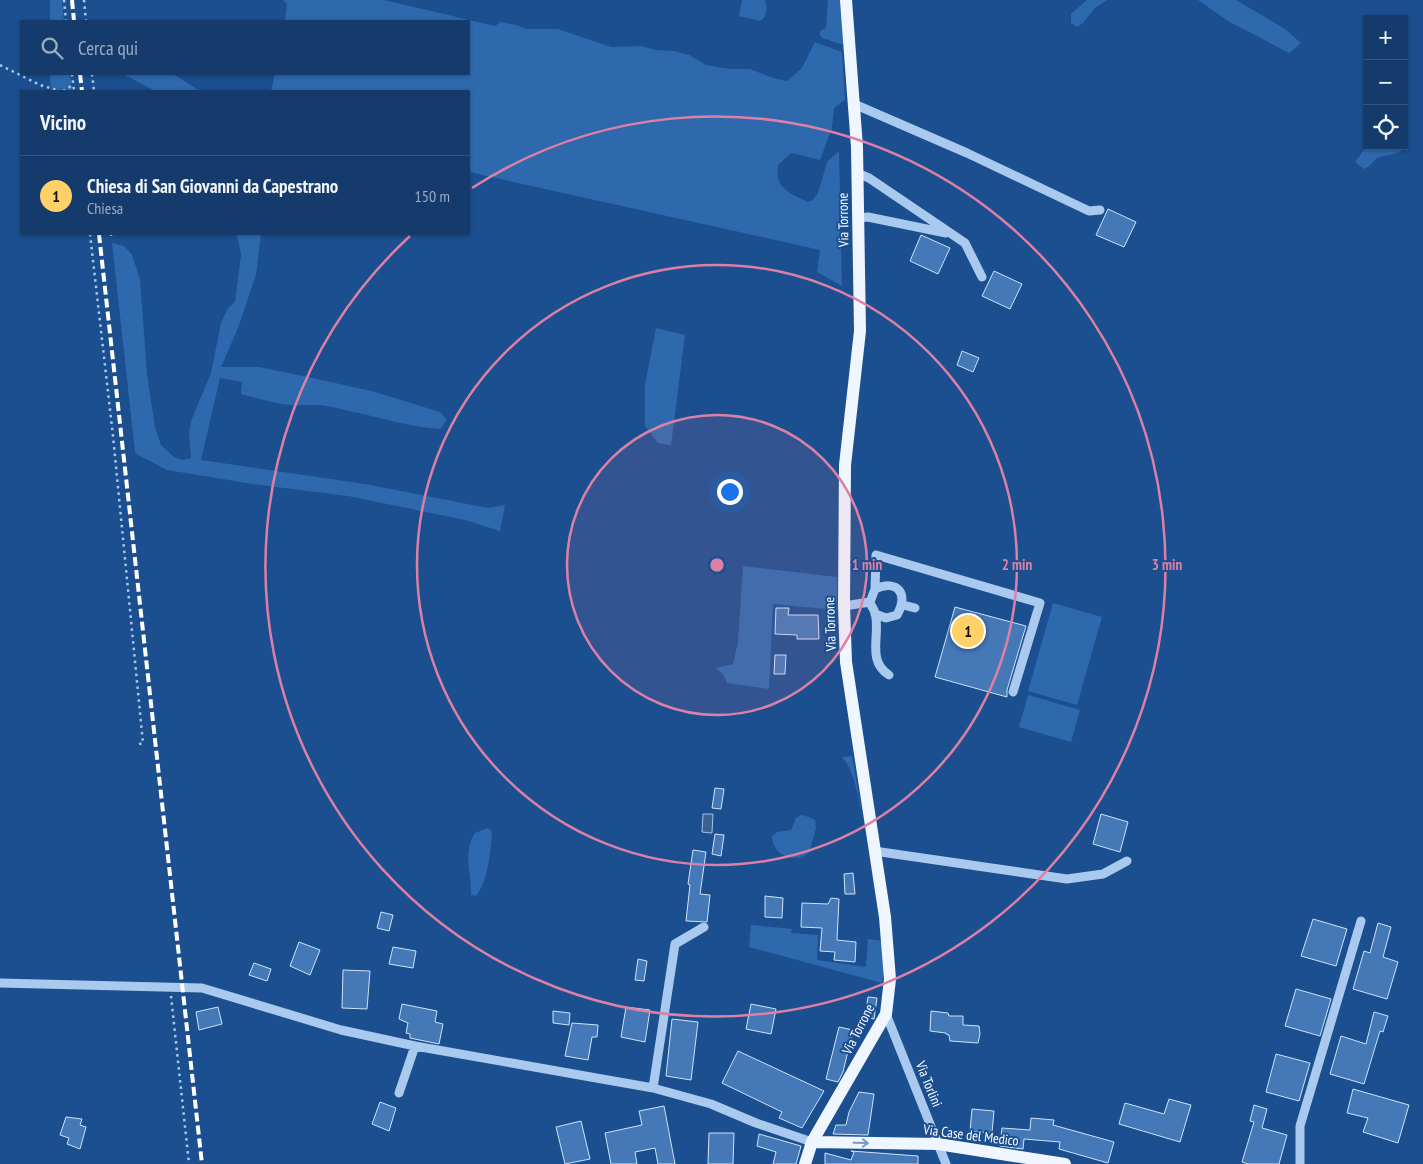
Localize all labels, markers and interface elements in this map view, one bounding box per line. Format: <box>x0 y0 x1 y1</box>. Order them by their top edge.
map controls <box>1363 15 1408 150</box>
button: + <box>1363 15 1408 60</box>
search box <box>20 20 470 75</box>
icon: search <box>38 34 66 62</box>
text: Cerca qui <box>78 36 138 60</box>
button: − <box>1363 60 1408 105</box>
button: locate <box>1363 105 1408 150</box>
text: Vicino <box>40 109 86 136</box>
text: Chiesa di San Giovanni da Capestrano <box>87 174 338 198</box>
text: 1 <box>52 186 60 206</box>
text: 150 m <box>415 186 450 206</box>
street label: Via Torrone <box>834 193 852 248</box>
text: Chiesa <box>87 198 123 218</box>
your location <box>717 479 743 505</box>
text: 1 min <box>852 555 882 574</box>
text: 2 min <box>1002 555 1032 574</box>
text: 3 min <box>1152 555 1182 574</box>
centre of rings <box>708 556 726 574</box>
street label: Via Torrone <box>820 596 840 652</box>
pin: 1 <box>952 612 984 650</box>
street label: Via Torrone <box>837 1001 878 1058</box>
street label: Via Torlini <box>911 1057 946 1110</box>
street label: Via Case del Medico <box>921 1120 1020 1150</box>
one-way arrow <box>852 1138 868 1148</box>

